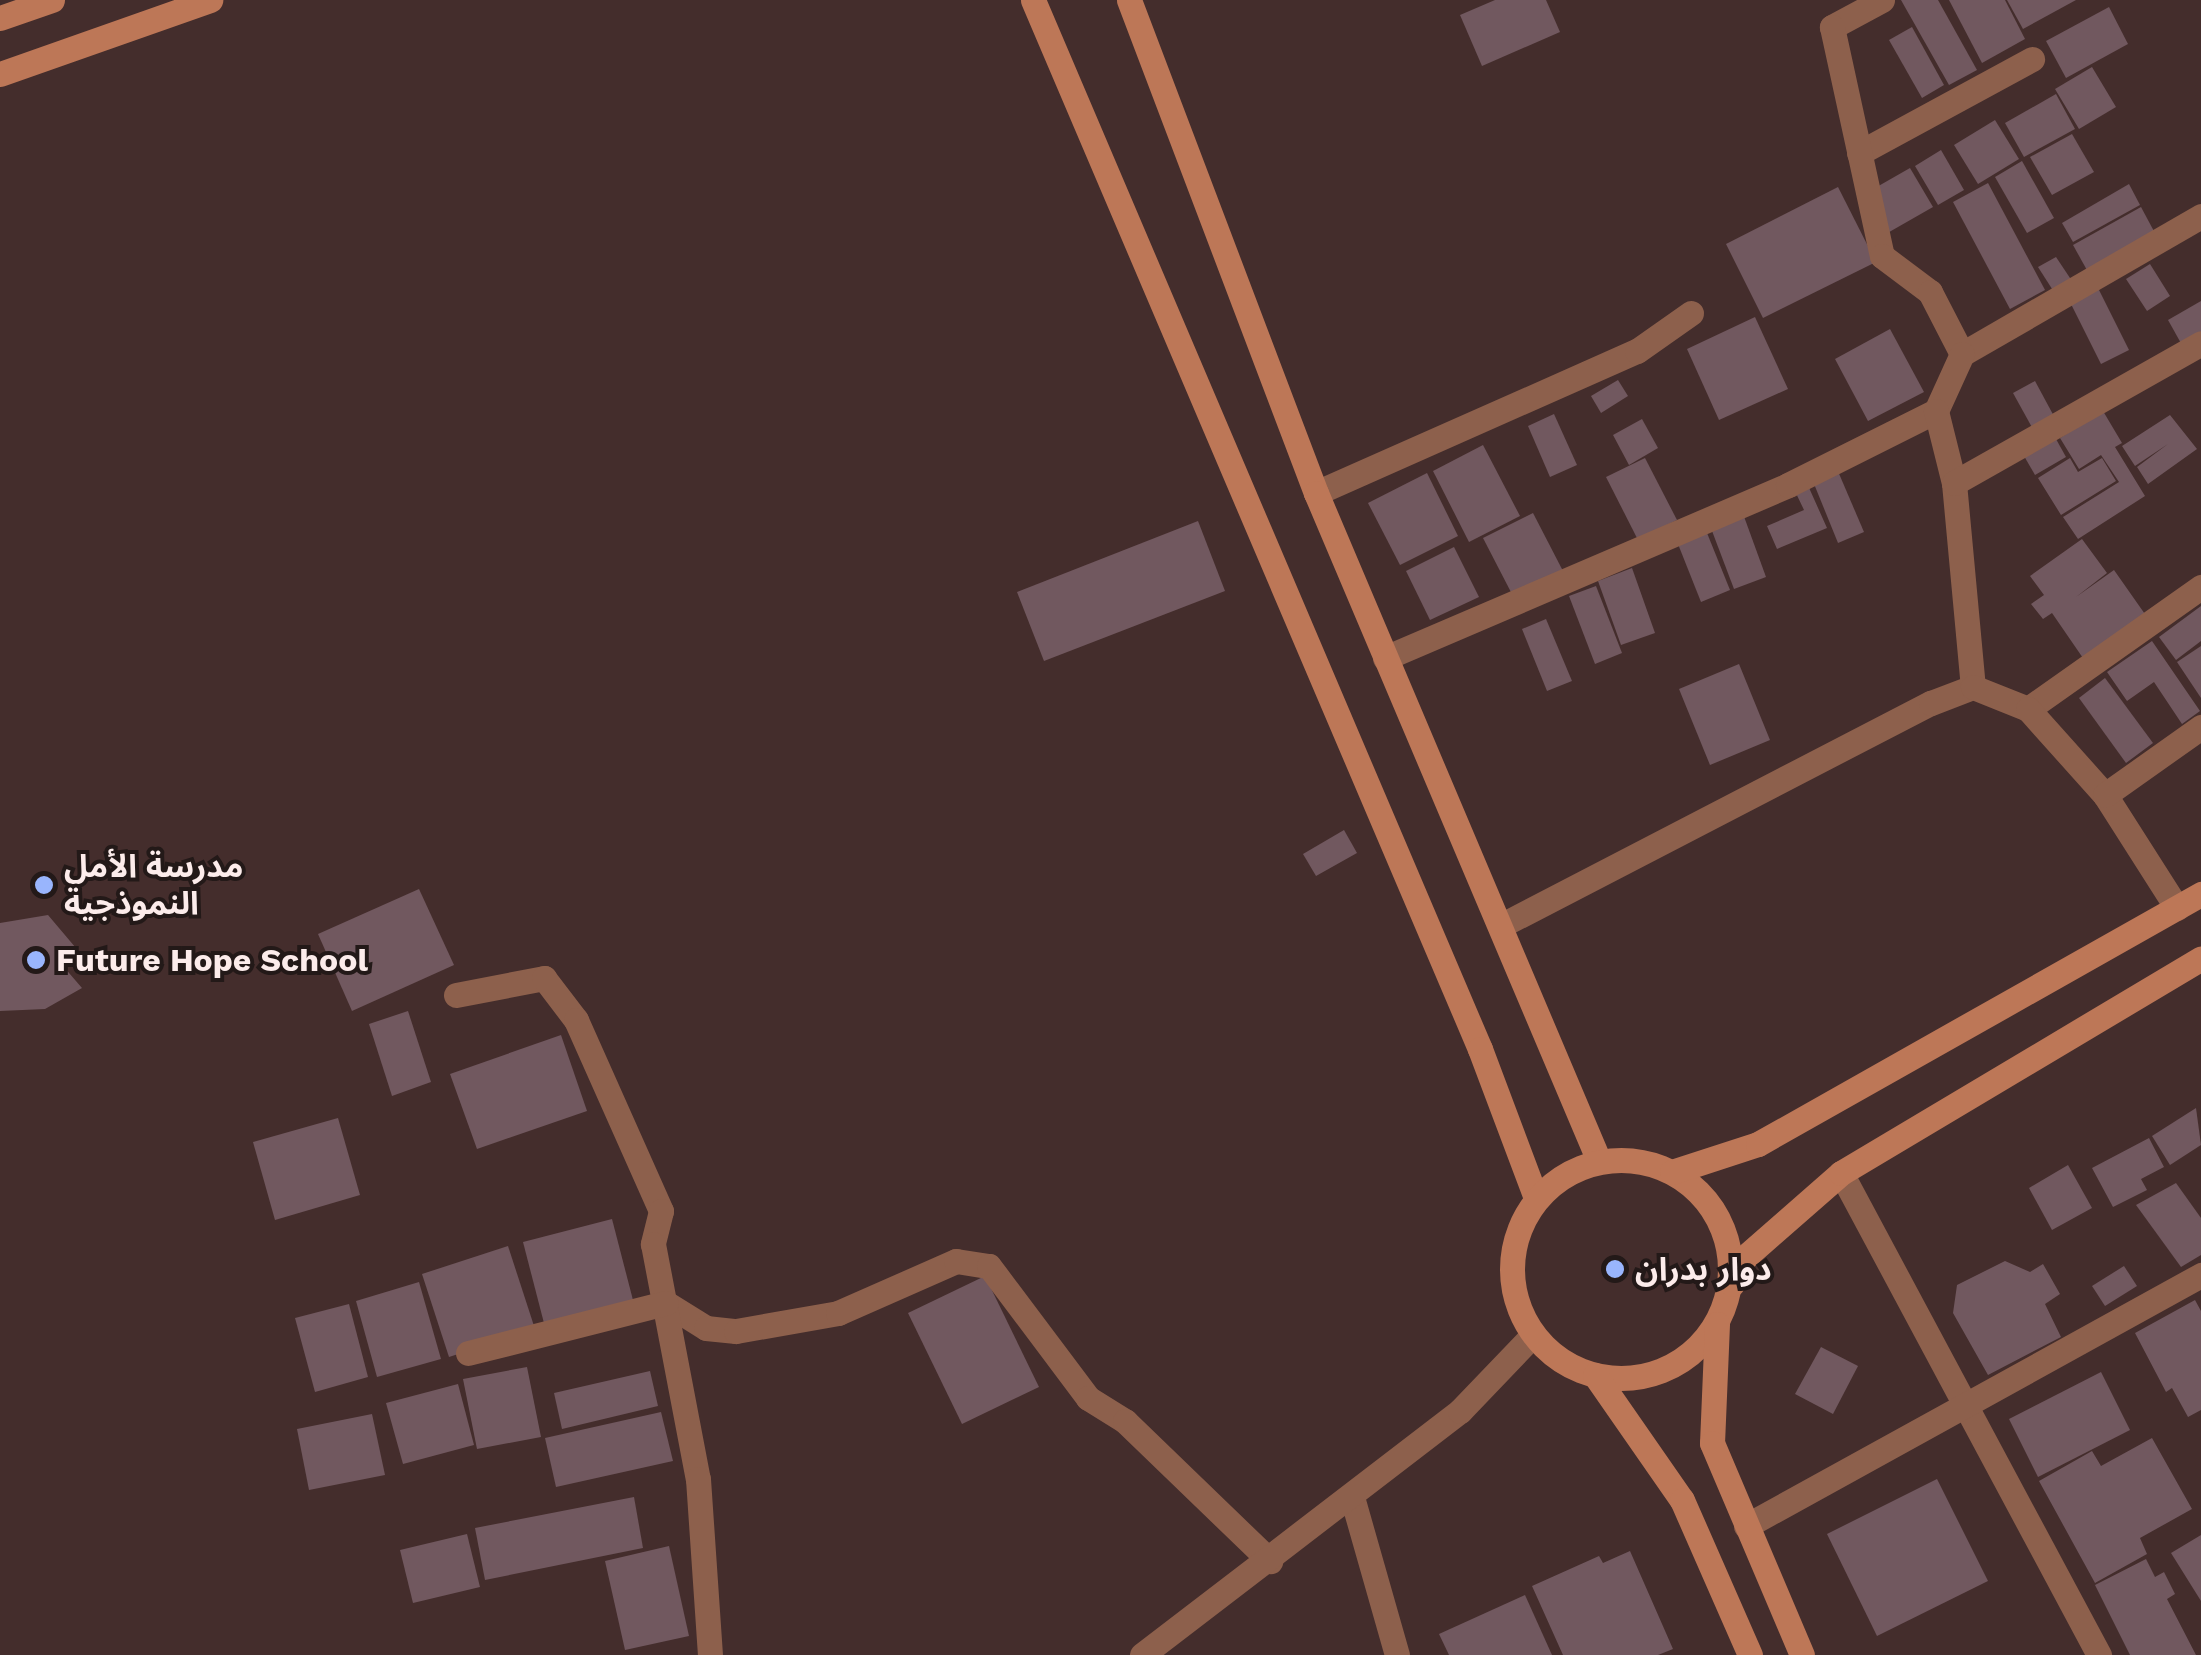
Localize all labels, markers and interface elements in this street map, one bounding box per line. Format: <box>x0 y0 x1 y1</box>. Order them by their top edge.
place label: مدرسة الأمل النموذجية <box>64 848 243 923</box>
marker: مدرسة الأمل النموذجية <box>33 874 55 896</box>
place label: Future Hope School <box>56 941 368 979</box>
marker: Future Hope School <box>25 949 47 971</box>
place label: دوار بدران <box>1635 1250 1772 1288</box>
marker: دوار بدران <box>1604 1258 1626 1280</box>

